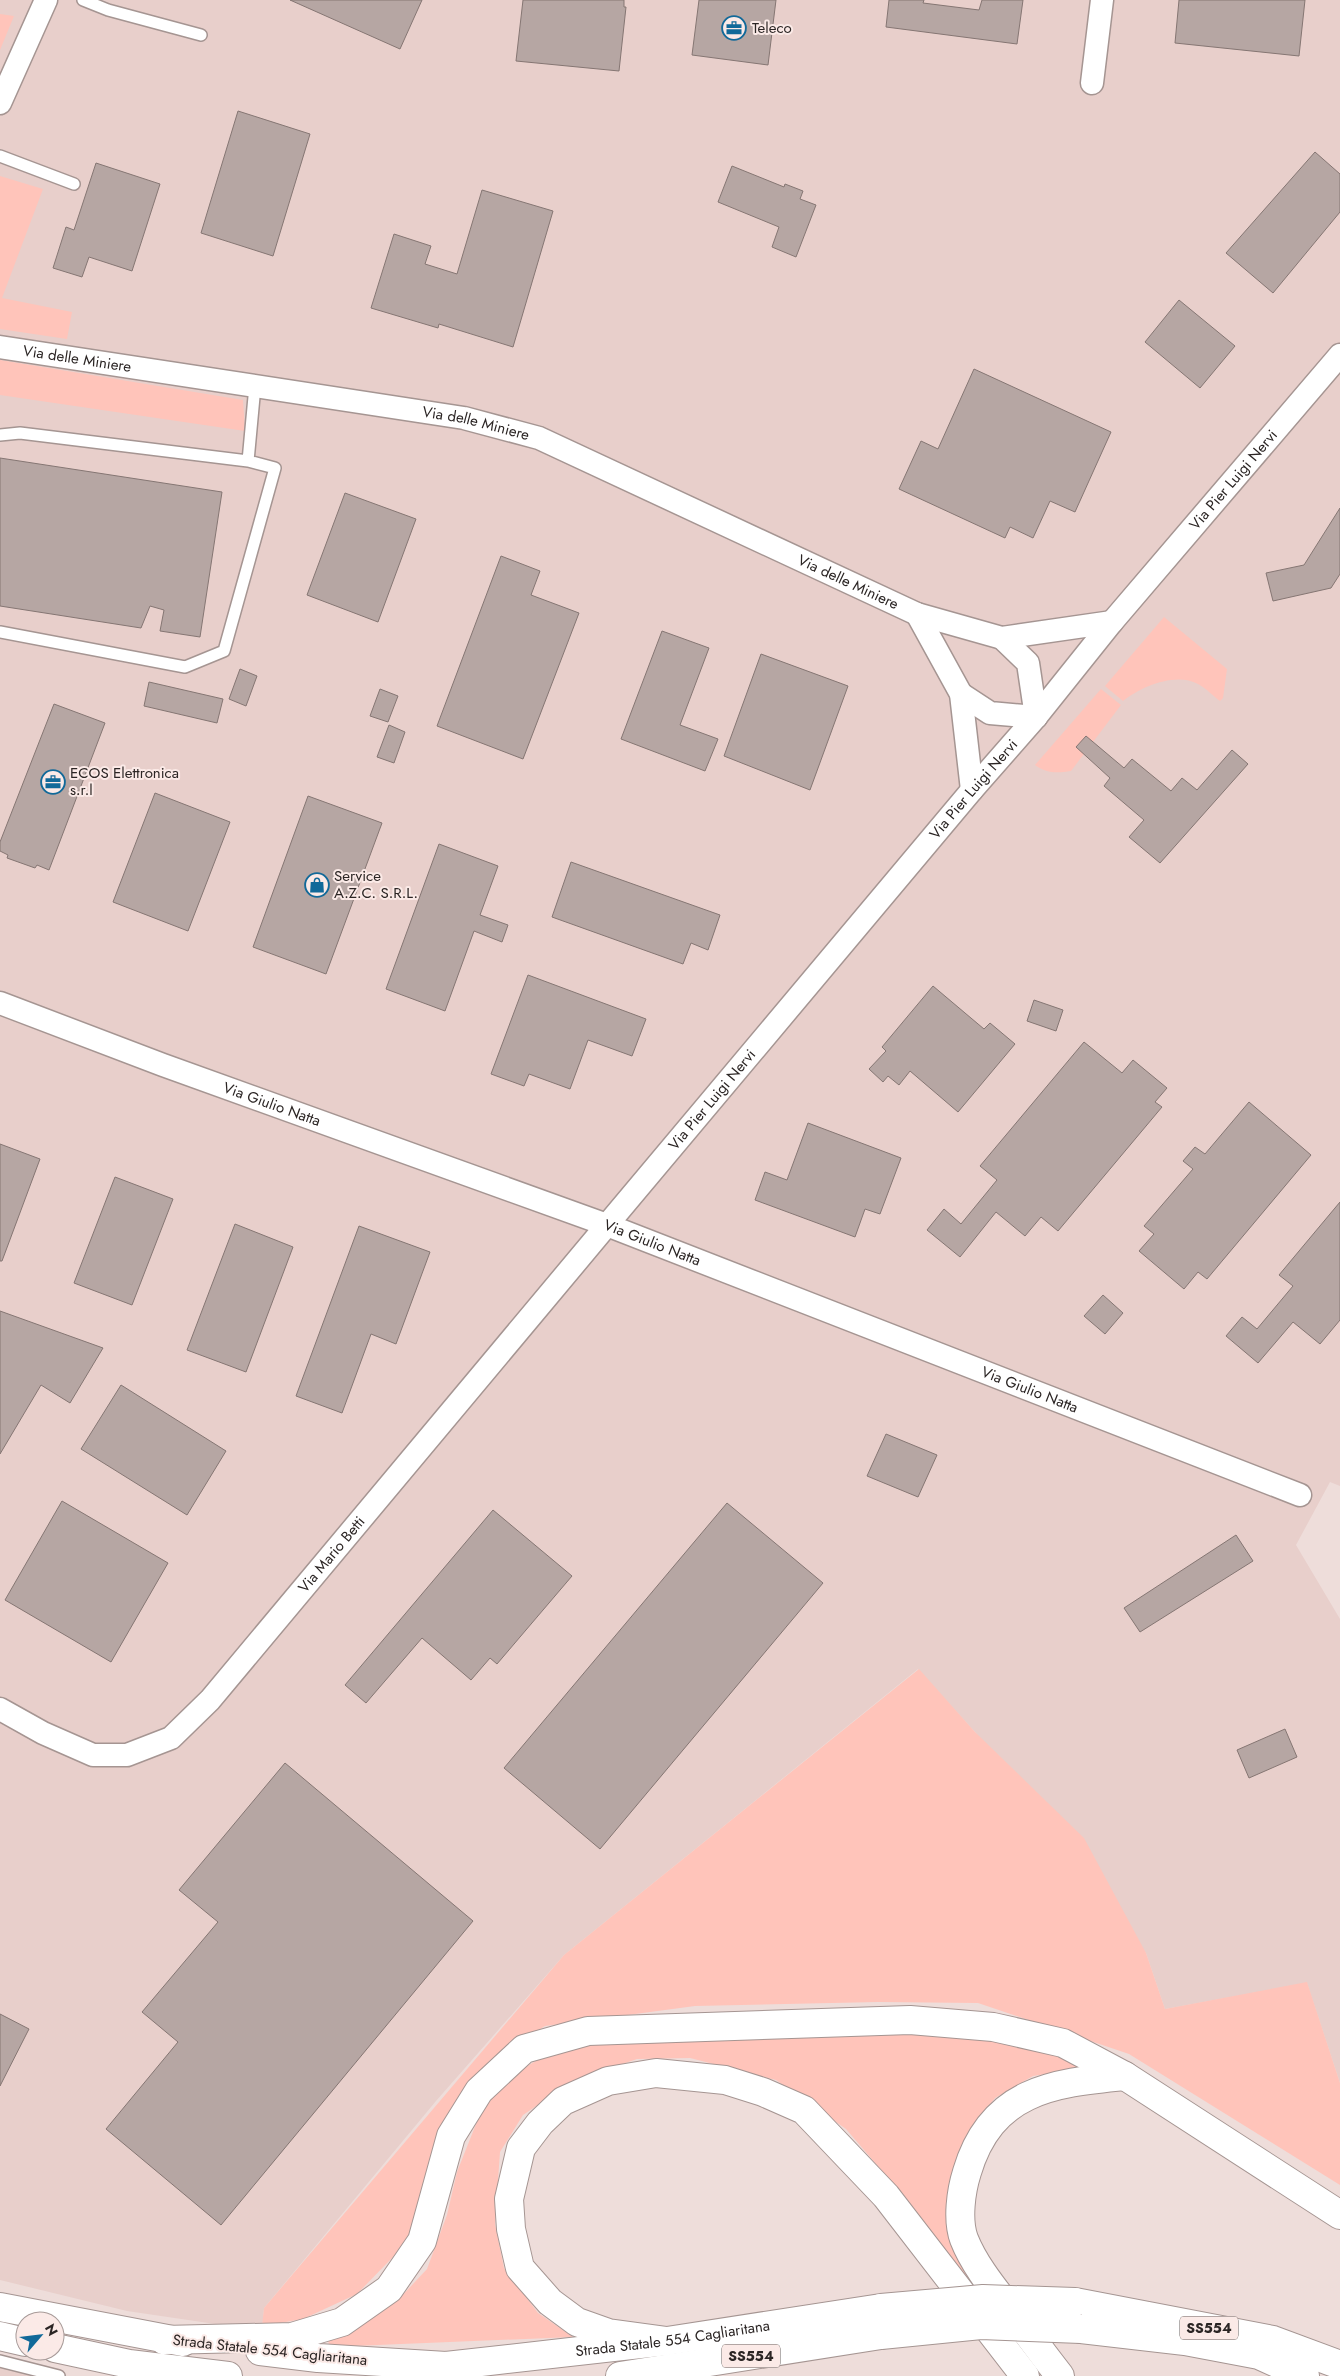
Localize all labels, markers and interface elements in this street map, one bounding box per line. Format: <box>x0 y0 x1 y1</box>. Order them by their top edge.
office icon: Teleco <box>721 15 747 41</box>
place label: Teleco <box>752 17 792 39</box>
street label: Via delle Miniere <box>21 340 133 378</box>
street label: Via delle Miniere <box>421 401 532 446</box>
street label: Via Pier Luigi Nervi <box>1184 425 1283 535</box>
street label: Via delle Miniere <box>794 549 903 615</box>
street label: Via Pier Luigi Nervi <box>924 734 1023 844</box>
place label: ECOS Elettronica s.r.l <box>70 762 179 801</box>
office icon: ECOS Elettronica s.r.l <box>40 769 66 795</box>
place label: Service A.Z.C. S.R.L. <box>334 865 418 904</box>
shop icon: Service A.Z.C. S.R.L. <box>304 872 330 898</box>
street label: Via Pier Luigi Nervi <box>663 1045 761 1155</box>
street label: Via Giulio Natta <box>220 1076 324 1132</box>
street label: Via Giulio Natta <box>601 1214 704 1271</box>
street label: Via Giulio Natta <box>978 1361 1081 1419</box>
street label: Via Mario Betti <box>293 1511 370 1598</box>
north arrow <box>15 2311 65 2361</box>
street label: Strada Statale 554 Cagliaritana <box>574 2314 771 2362</box>
road number: SS554 <box>1180 2316 1238 2340</box>
text: N <box>40 2320 63 2340</box>
street label: Strada Statale 554 Cagliaritana <box>172 2329 368 2371</box>
road number: SS554 <box>722 2344 780 2368</box>

